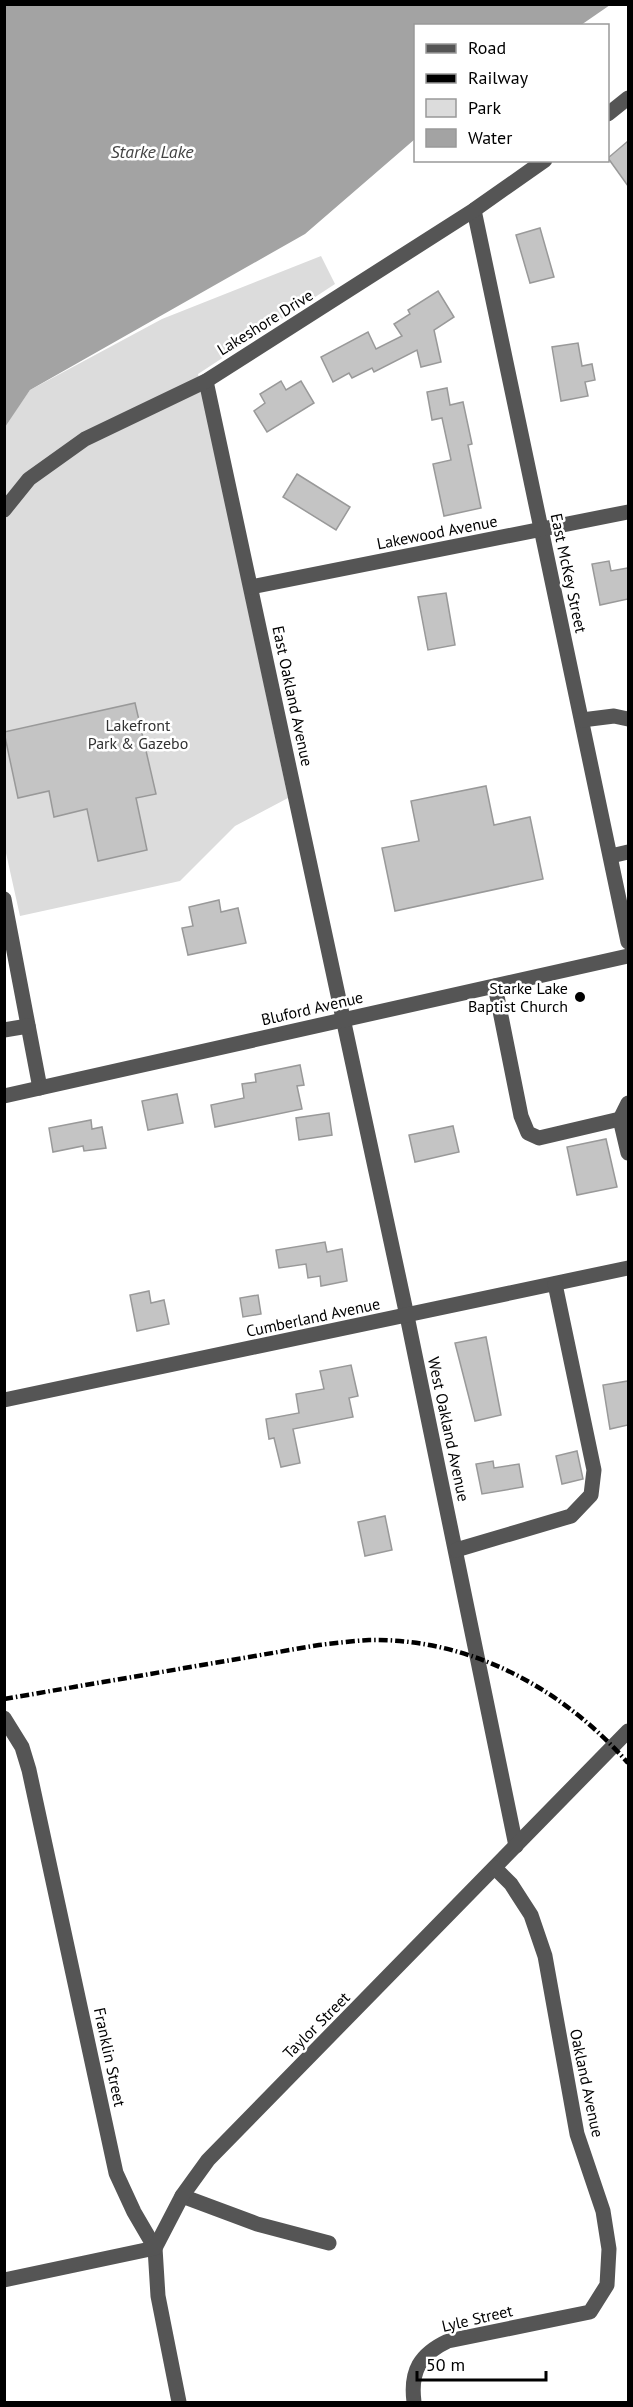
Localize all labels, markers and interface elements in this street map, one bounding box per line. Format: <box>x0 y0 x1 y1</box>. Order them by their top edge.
legend <box>414 24 609 162</box>
text: Road <box>468 36 506 59</box>
text: Railway <box>468 66 529 89</box>
text: Park <box>468 96 501 119</box>
text: Water <box>468 126 512 149</box>
water label: Starke Lake <box>110 140 194 163</box>
street label: Lakeshore Drive <box>213 285 317 359</box>
street label: Lakewood Avenue <box>375 511 499 553</box>
street label: East McKey Street <box>547 511 592 635</box>
street label: East Oakland Avenue <box>268 624 318 768</box>
park label: Lakefront Park & Gazebo <box>88 715 188 753</box>
place label: Starke Lake Baptist Church <box>468 978 568 1016</box>
street label: Bluford Avenue <box>259 987 365 1029</box>
marker: Starke Lake Baptist Church <box>573 990 587 1004</box>
street label: Cumberland Avenue <box>244 1293 382 1341</box>
street label: West Oakland Avenue <box>424 1355 474 1503</box>
street label: Taylor Street <box>278 1987 354 2063</box>
street label: Franklin Street <box>90 2006 130 2109</box>
street label: Oakland Avenue <box>566 2027 608 2139</box>
street label: Lyle Street <box>440 2300 515 2336</box>
scale bar <box>417 2344 546 2382</box>
text: 50 m <box>426 2353 465 2376</box>

